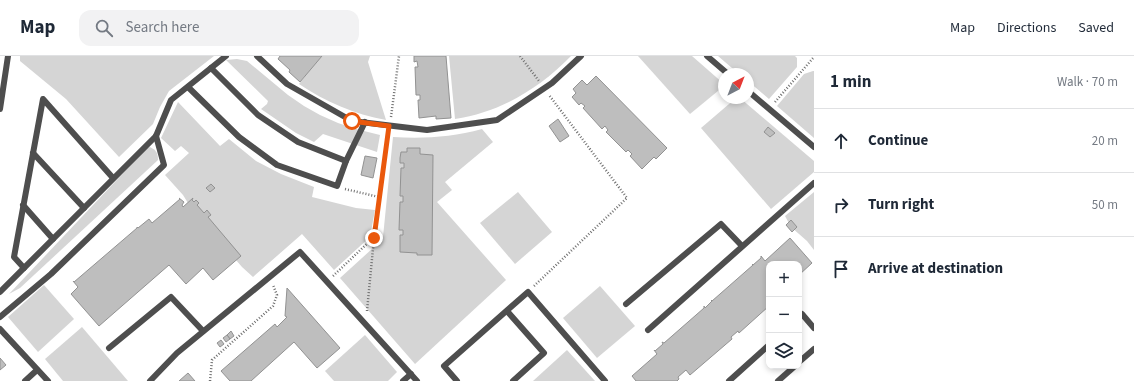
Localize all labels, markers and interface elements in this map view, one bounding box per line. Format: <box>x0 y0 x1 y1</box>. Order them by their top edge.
search box <box>79 10 359 46</box>
text: Map <box>20 14 55 41</box>
icon: search <box>93 17 115 39</box>
text: Search here <box>125 17 199 38</box>
text: Map <box>950 18 975 38</box>
text: Directions <box>997 18 1056 38</box>
text: Saved <box>1078 18 1114 38</box>
north arrow <box>718 68 754 104</box>
text: 1 min <box>830 70 871 94</box>
text: Walk · 70 m <box>1057 73 1118 91</box>
route start <box>343 112 361 130</box>
icon: ahead <box>830 130 852 152</box>
text: Continue <box>868 130 928 151</box>
text: 20 m <box>1092 132 1118 150</box>
icon: right <box>830 194 852 216</box>
text: Turn right <box>868 194 934 215</box>
text: 50 m <box>1092 196 1118 214</box>
route end <box>365 229 383 247</box>
icon: arrive <box>830 258 852 280</box>
text: Arrive at destination <box>868 258 1003 279</box>
map controls <box>766 261 802 369</box>
button: + <box>766 261 802 297</box>
button: − <box>766 297 802 333</box>
button: layers <box>766 333 802 369</box>

